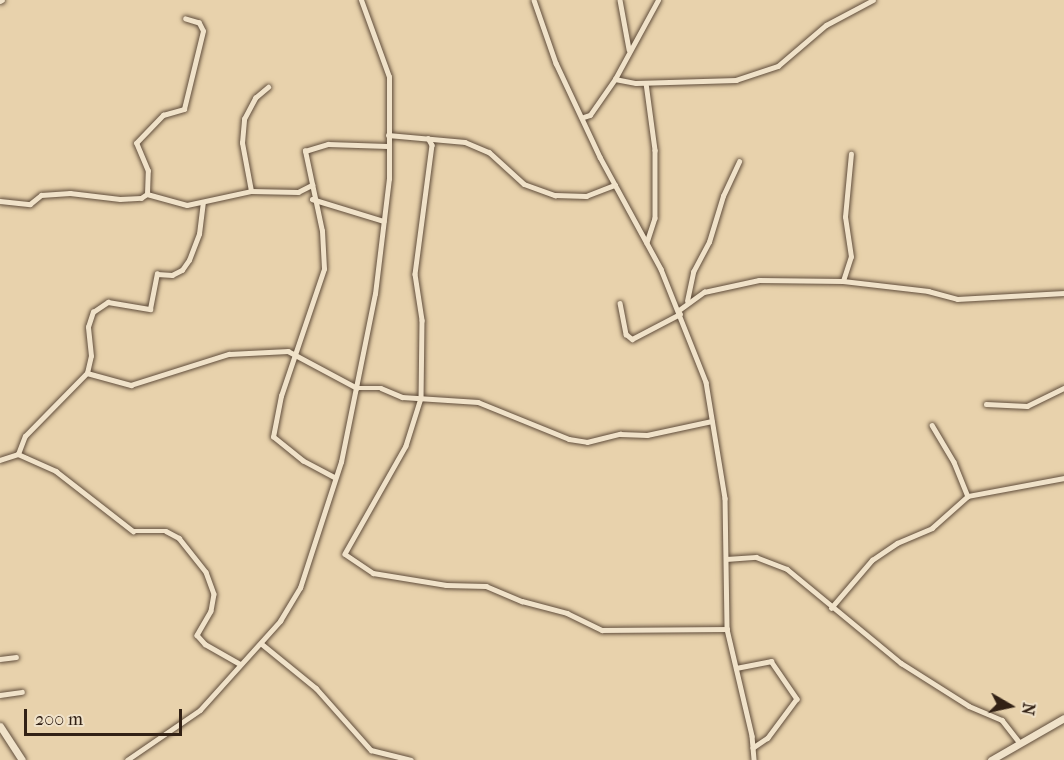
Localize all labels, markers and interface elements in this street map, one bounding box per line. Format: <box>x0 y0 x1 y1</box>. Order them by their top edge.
north arrow <box>980 676 1040 736</box>
scale bar <box>27 697 184 735</box>
text: N <box>1018 701 1039 716</box>
text: 200 m <box>35 709 83 730</box>

